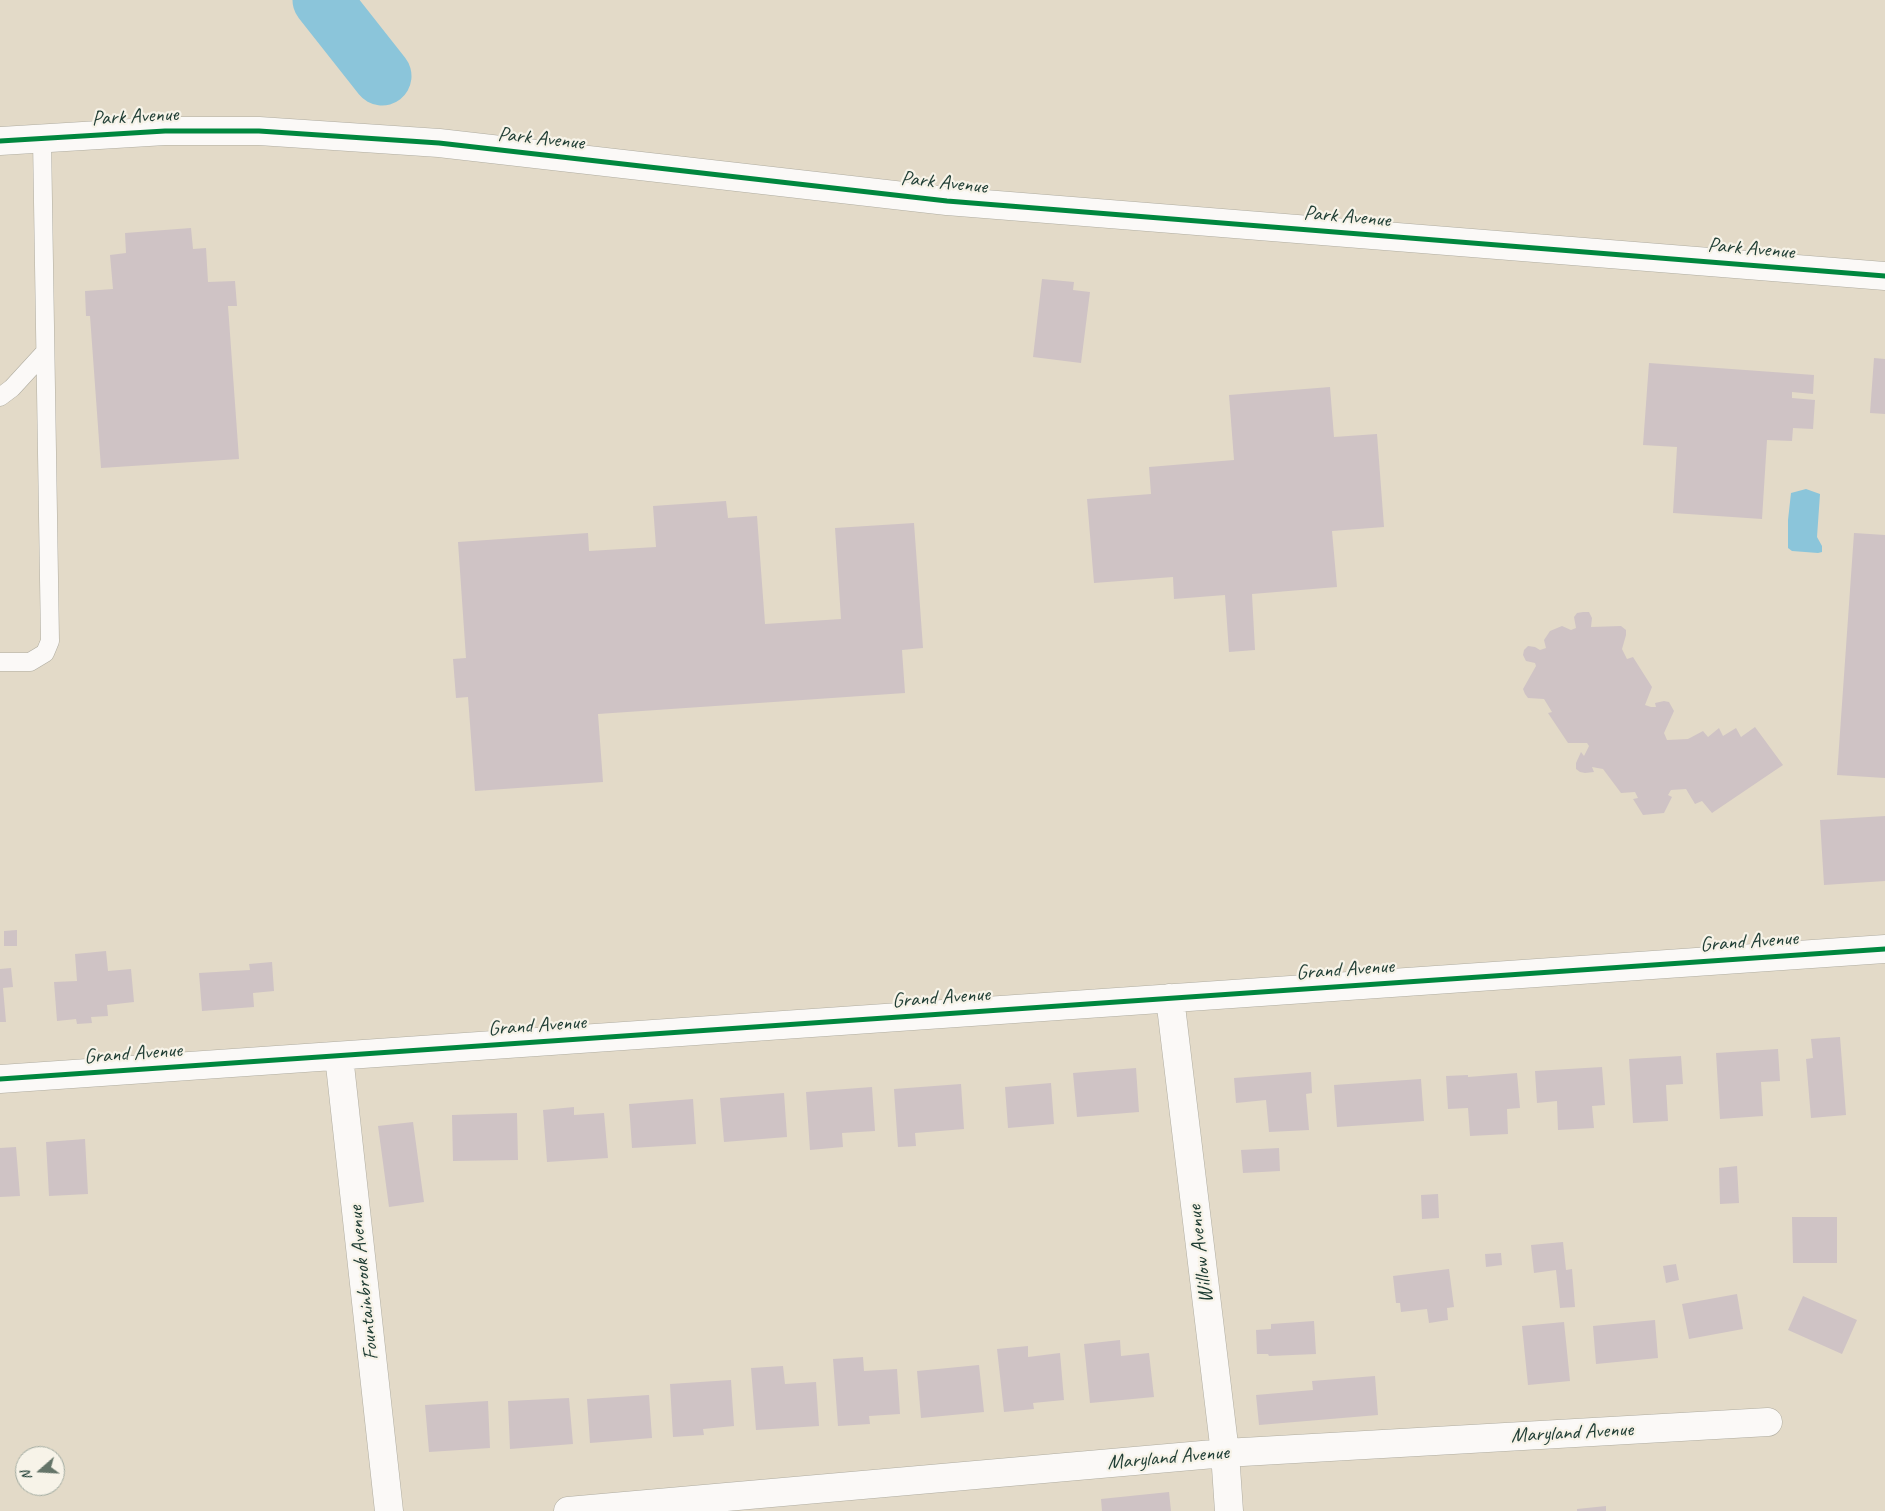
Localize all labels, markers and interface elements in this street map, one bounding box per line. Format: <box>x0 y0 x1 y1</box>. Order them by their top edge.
street label: Park Avenue <box>91 102 179 132</box>
street label: Park Avenue <box>497 122 585 156</box>
street label: Park Avenue <box>900 166 988 200</box>
street label: Park Avenue <box>1303 201 1391 233</box>
street label: Park Avenue <box>1707 233 1795 265</box>
street label: Grand Avenue <box>1699 926 1799 958</box>
street label: Grand Avenue <box>1295 954 1395 986</box>
street label: Grand Avenue <box>891 982 991 1014</box>
street label: Grand Avenue <box>487 1010 587 1042</box>
street label: Grand Avenue <box>83 1038 183 1070</box>
street label: Willow Avenue <box>1182 1204 1220 1304</box>
street label: Fountainbrook Avenue <box>343 1205 385 1361</box>
street label: Maryland Avenue <box>1510 1417 1634 1449</box>
street label: Maryland Avenue <box>1106 1440 1230 1476</box>
north arrow <box>15 1446 65 1496</box>
text: N <box>17 1469 36 1483</box>

